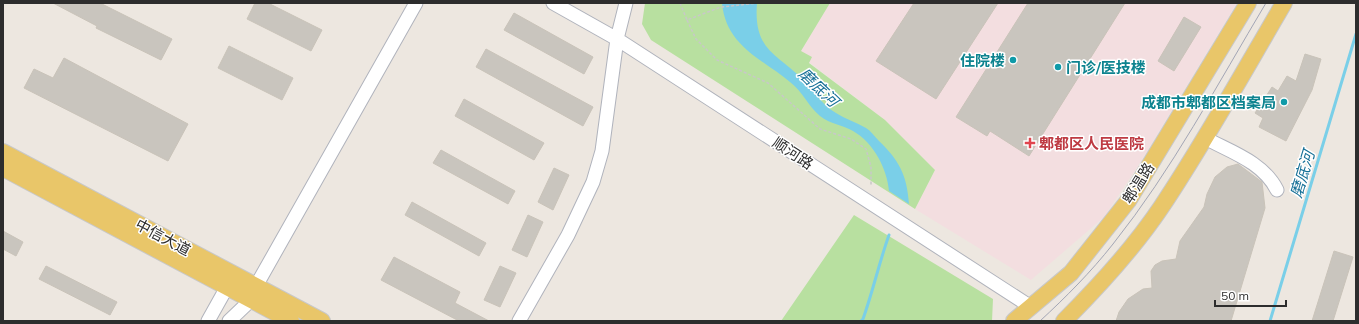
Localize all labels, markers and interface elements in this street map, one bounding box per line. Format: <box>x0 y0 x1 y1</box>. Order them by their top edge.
place label: 住院楼 <box>960 51 1005 70</box>
marker: 住院楼 <box>1008 55 1018 65</box>
place label: 门诊/医技楼 <box>1066 58 1146 77</box>
marker: 门诊/医技楼 <box>1053 62 1063 72</box>
water label: 磨底河 <box>795 63 845 113</box>
place label: 成都市郫都区档案局 <box>1141 93 1276 112</box>
marker: 成都市郫都区档案局 <box>1279 97 1289 107</box>
street label: 顺河路 <box>769 133 817 173</box>
place label: 郫都区人民医院 <box>1039 134 1144 153</box>
marker: 郫都区人民医院 <box>1024 137 1036 149</box>
water label: 磨底河 <box>1285 145 1319 200</box>
street label: 郫温路 <box>1118 159 1158 207</box>
street label: 中信大道 <box>132 215 194 259</box>
scale bar <box>1215 282 1286 308</box>
text: 50 m <box>1221 288 1249 303</box>

